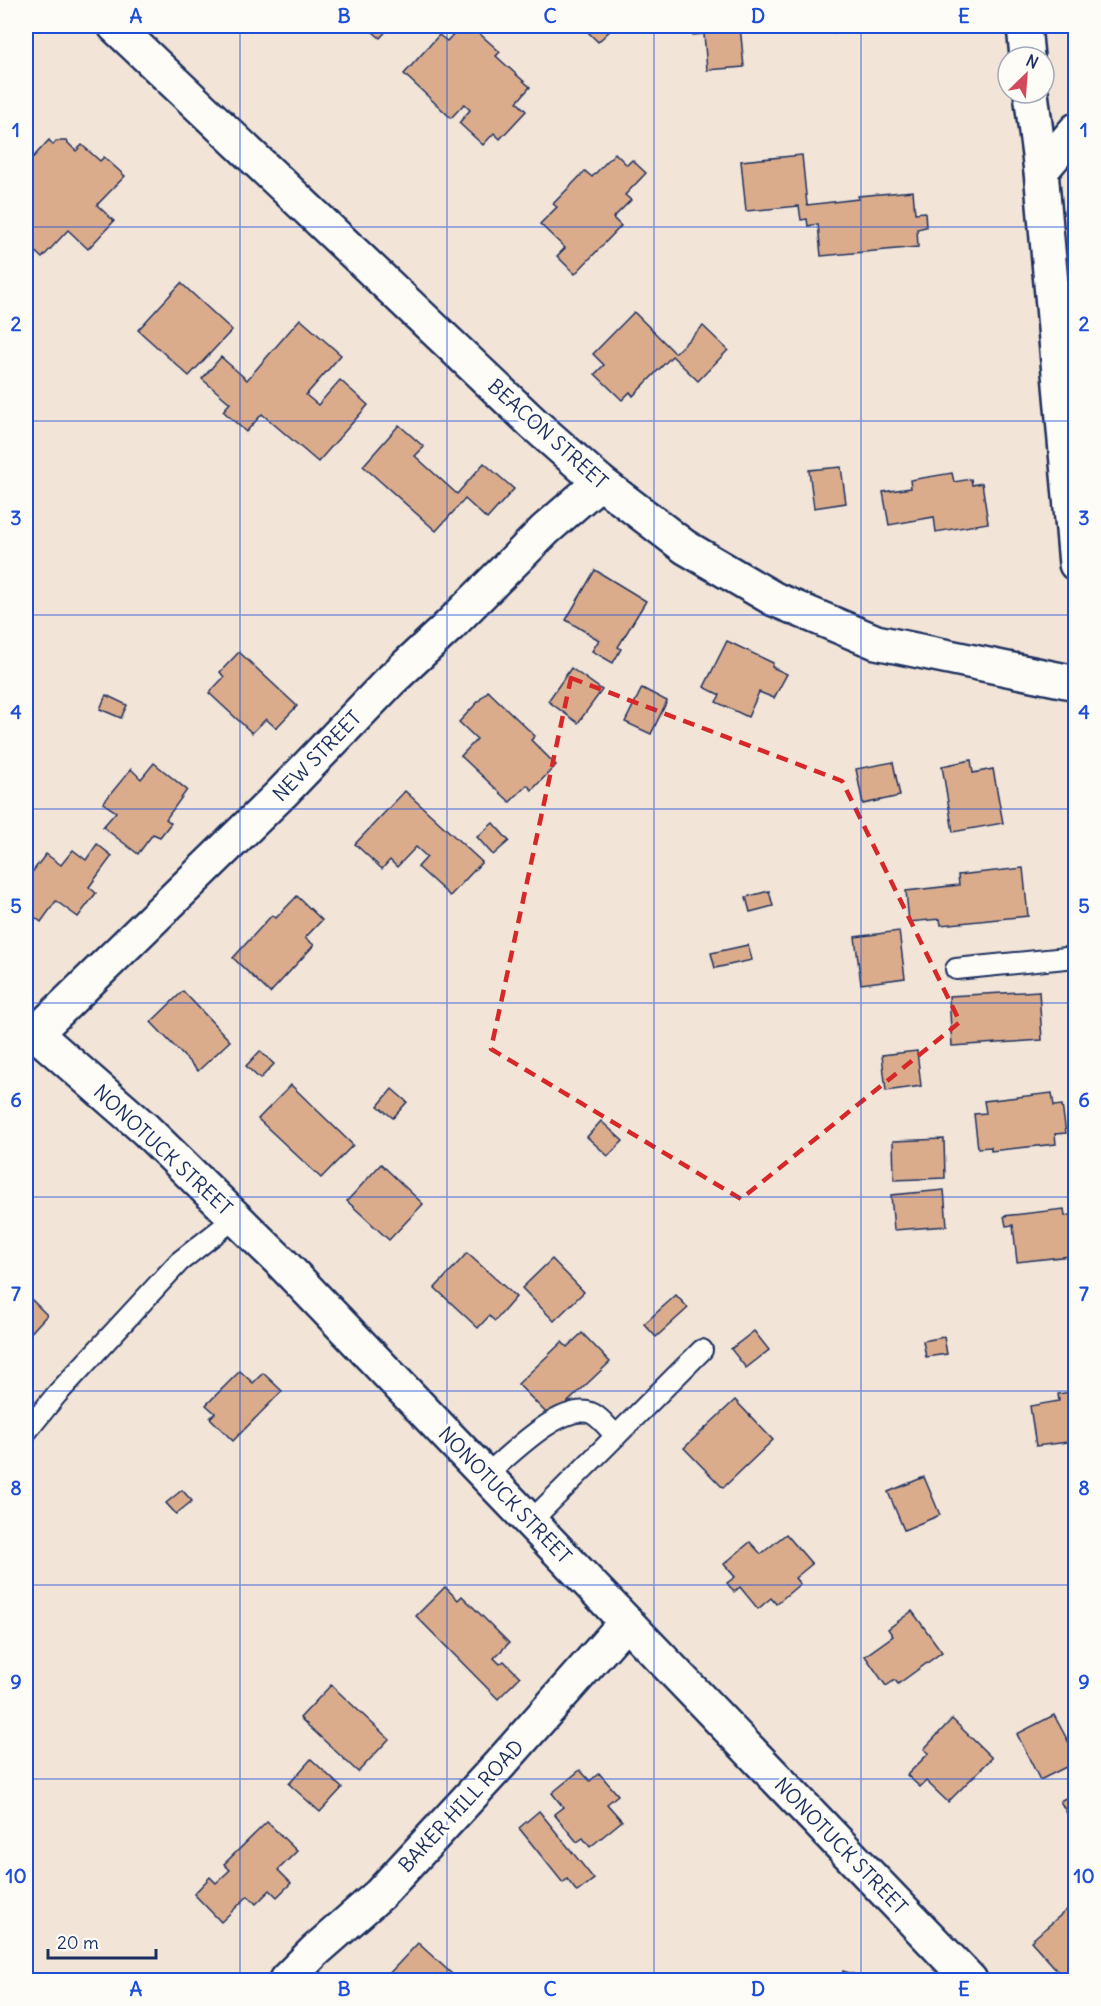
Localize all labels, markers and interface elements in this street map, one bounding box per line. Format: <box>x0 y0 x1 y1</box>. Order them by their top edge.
text: A <box>130 3 143 28</box>
text: B <box>337 3 351 28</box>
text: C <box>543 3 557 28</box>
text: D <box>751 3 765 28</box>
text: E <box>958 3 970 28</box>
north arrow <box>996 45 1056 105</box>
text: N <box>1023 50 1042 73</box>
text: 1 <box>12 117 20 142</box>
text: 1 <box>1080 117 1088 142</box>
text: 2 <box>11 311 22 336</box>
text: 2 <box>1079 311 1090 336</box>
street label: BEACON STREET <box>483 373 613 494</box>
text: 3 <box>10 505 22 530</box>
text: 3 <box>1078 505 1090 530</box>
text: 4 <box>10 699 22 724</box>
text: 4 <box>1078 699 1090 724</box>
street label: NEW STREET <box>267 705 366 806</box>
text: 5 <box>10 893 22 918</box>
text: 5 <box>1078 893 1090 918</box>
street label: NONOTUCK STREET <box>89 1079 238 1220</box>
text: 6 <box>10 1087 22 1112</box>
text: 6 <box>1078 1087 1090 1112</box>
text: 7 <box>11 1281 21 1306</box>
text: 7 <box>1079 1281 1089 1306</box>
street label: NONOTUCK STREET <box>434 1421 577 1568</box>
text: 8 <box>10 1475 22 1500</box>
text: 8 <box>1078 1475 1090 1500</box>
text: 9 <box>10 1669 22 1694</box>
text: 9 <box>1078 1669 1090 1694</box>
street label: BAKER HILL ROAD <box>393 1734 528 1877</box>
street label: NONOTUCK STREET <box>770 1772 913 1919</box>
text: 10 <box>5 1863 27 1888</box>
text: 10 <box>1073 1863 1095 1888</box>
scale bar <box>48 1922 156 1960</box>
text: 20 m <box>57 1931 99 1954</box>
text: A <box>130 1976 143 2001</box>
text: B <box>337 1976 351 2001</box>
text: C <box>543 1976 557 2001</box>
text: D <box>751 1976 765 2001</box>
text: E <box>958 1976 970 2001</box>

